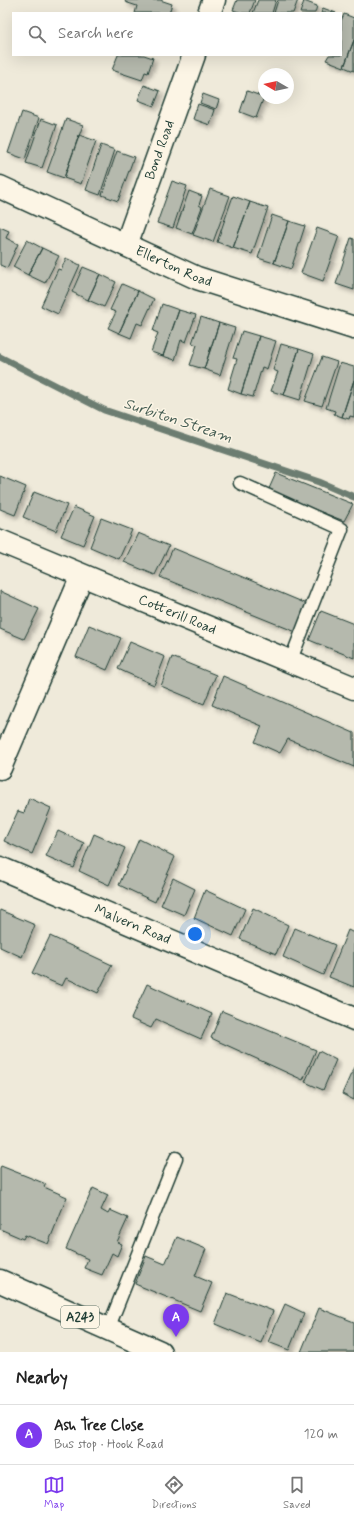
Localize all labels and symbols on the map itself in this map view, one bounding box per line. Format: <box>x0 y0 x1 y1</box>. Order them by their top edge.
north arrow <box>258 68 294 104</box>
street label: Bond Road <box>141 118 179 182</box>
street label: Ellerton Road <box>132 242 214 291</box>
water label: Surbiton Stream <box>121 394 235 448</box>
street label: Cotterill Road <box>136 590 219 639</box>
street label: Malvern Road <box>92 900 173 949</box>
your location <box>185 924 205 944</box>
pin: A <box>163 1304 189 1337</box>
road number: A243 <box>61 1306 99 1328</box>

